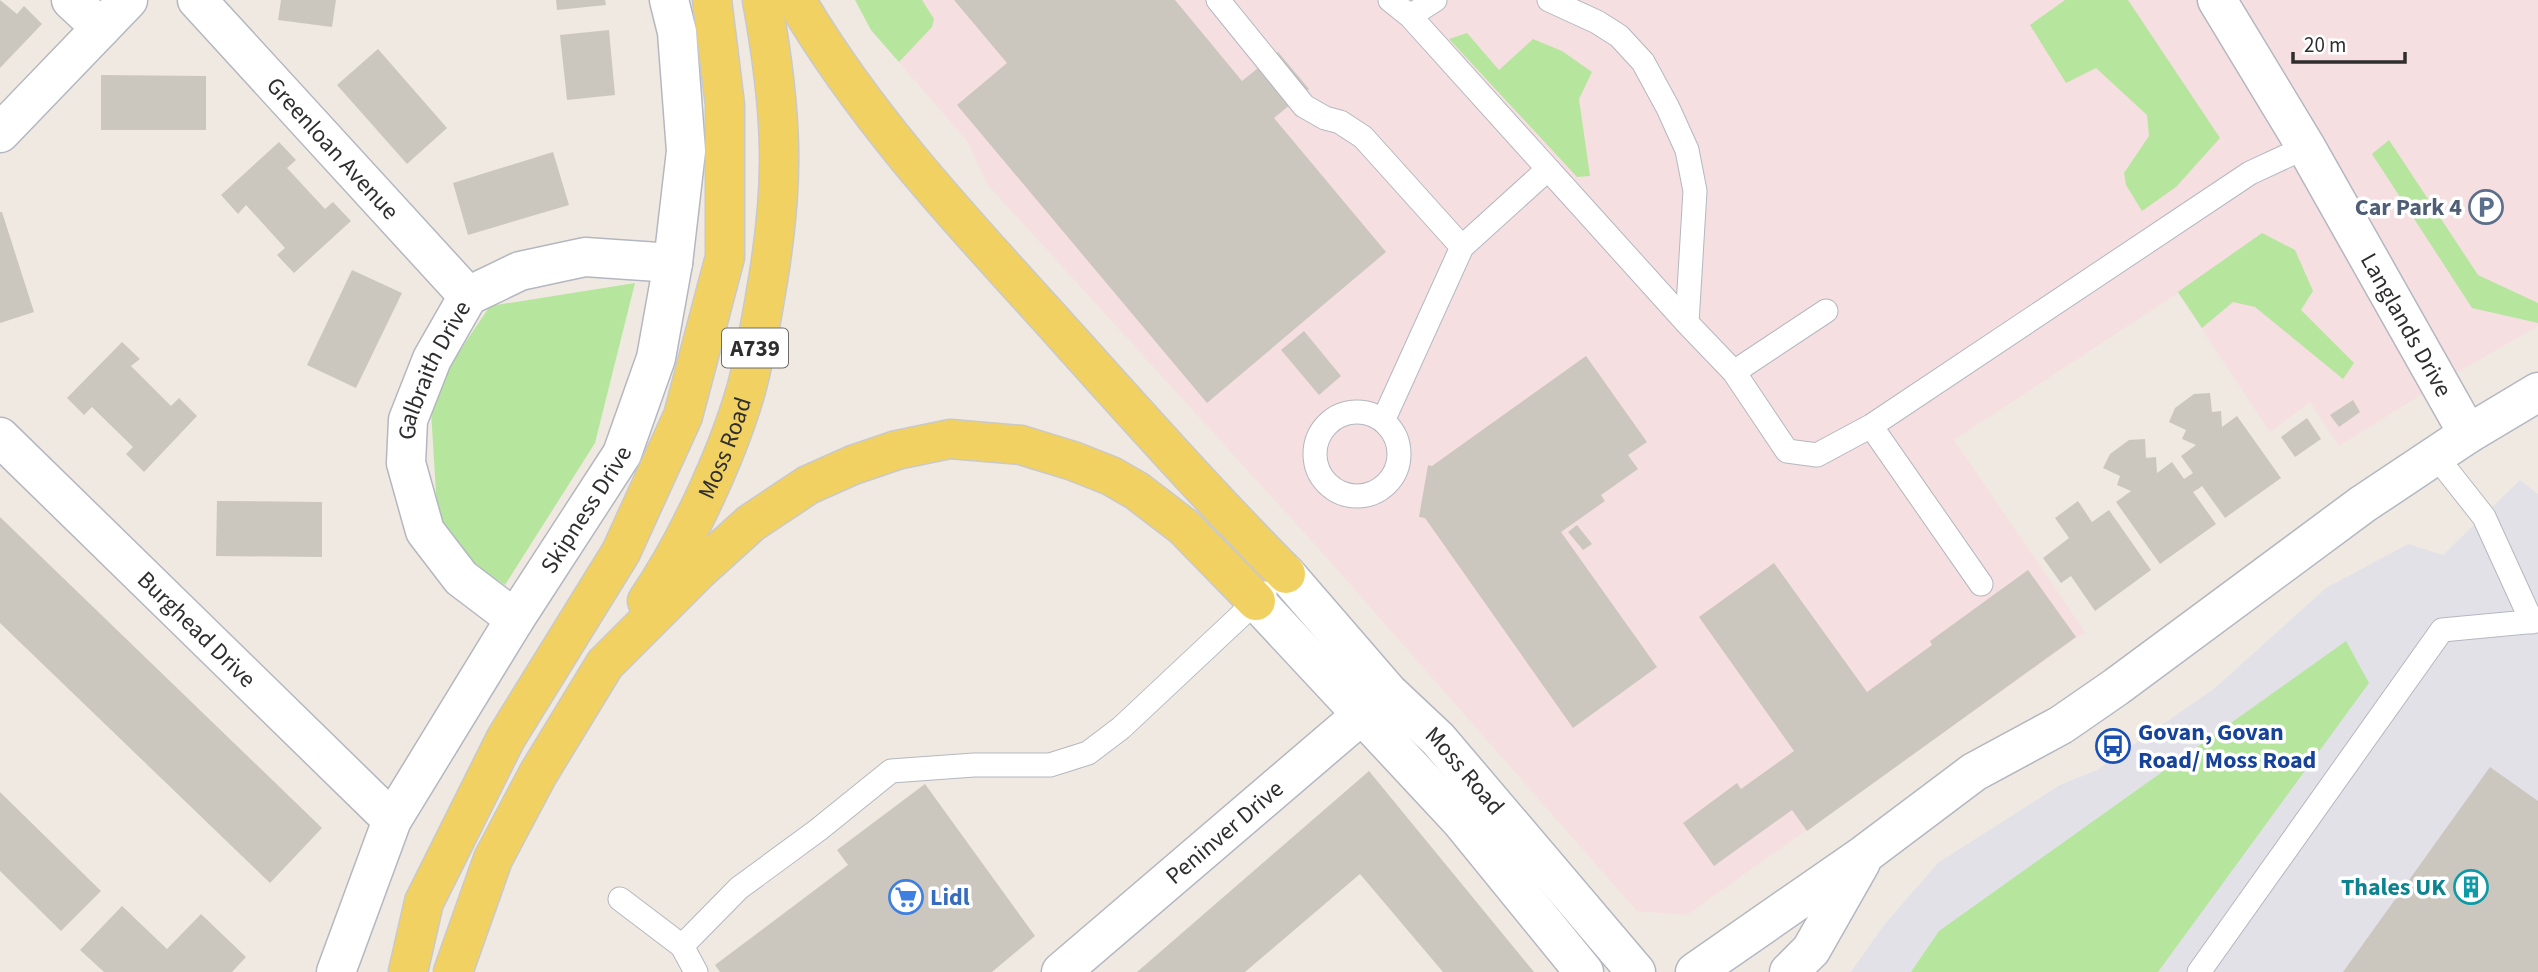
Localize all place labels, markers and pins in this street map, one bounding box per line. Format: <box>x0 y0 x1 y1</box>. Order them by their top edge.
parking icon: Car Park 4 <box>2467 188 2505 226</box>
place label: Car Park 4 <box>2355 190 2462 225</box>
place label: Govan, Govan Road/ Moss Road <box>2138 715 2316 778</box>
bus stop icon: Govan, Govan Road/ Moss Road <box>2094 727 2132 765</box>
building icon: Thales UK <box>2452 868 2490 906</box>
place label: Thales UK <box>2341 870 2446 905</box>
supermarket icon: Lidl <box>887 878 925 916</box>
place label: Lidl <box>930 880 970 915</box>

